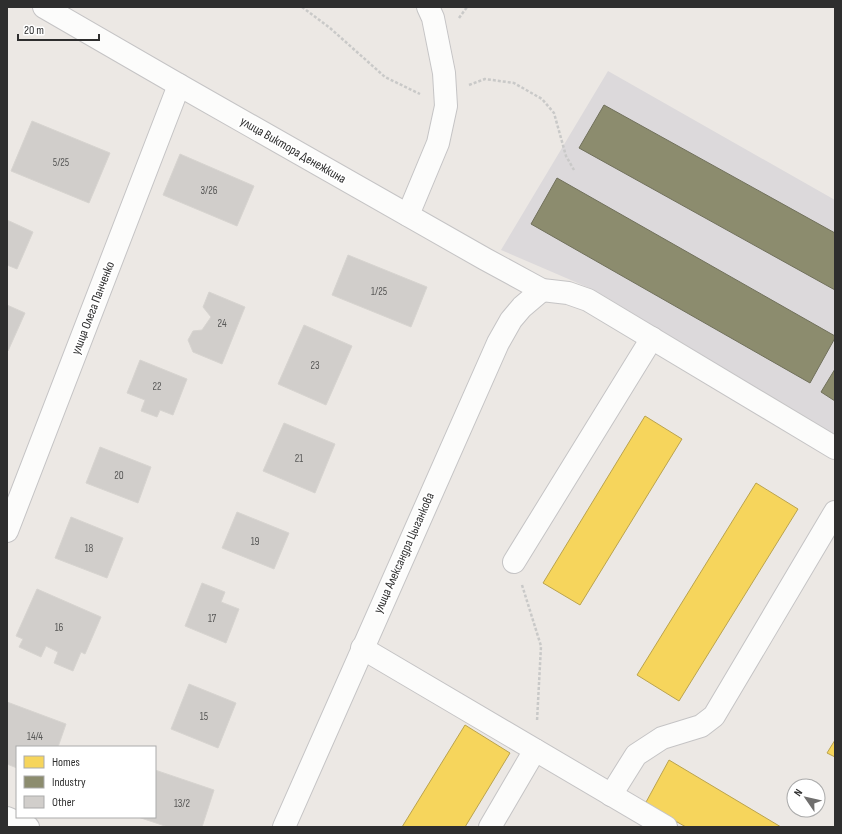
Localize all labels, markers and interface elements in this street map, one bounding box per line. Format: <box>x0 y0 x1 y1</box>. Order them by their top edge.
scale bar <box>18 16 99 42</box>
text: 20 m <box>24 23 44 38</box>
street label: улица Виктора Денежкина <box>237 113 349 187</box>
house number: 5/25 <box>53 156 69 169</box>
house number: 3/26 <box>200 184 218 197</box>
street label: улица Олега Панченко <box>68 259 118 357</box>
house number: 1/25 <box>371 285 387 298</box>
house number: 24 <box>217 317 227 330</box>
house number: 23 <box>310 359 320 372</box>
house number: 22 <box>152 380 162 393</box>
house number: 21 <box>295 452 303 465</box>
house number: 20 <box>114 469 124 482</box>
street label: улица Александра Цыганкова <box>370 490 438 616</box>
house number: 19 <box>251 535 259 548</box>
house number: 18 <box>85 542 94 555</box>
house number: 17 <box>208 612 217 625</box>
house number: 16 <box>55 621 64 634</box>
house number: 15 <box>200 710 208 723</box>
house number: 14/4 <box>27 730 43 743</box>
legend <box>16 746 156 818</box>
text: Homes <box>52 755 80 770</box>
text: Industry <box>52 775 86 790</box>
north arrow <box>786 778 826 818</box>
text: N <box>791 787 805 799</box>
text: Other <box>52 795 76 810</box>
house number: 13/2 <box>174 797 191 810</box>

